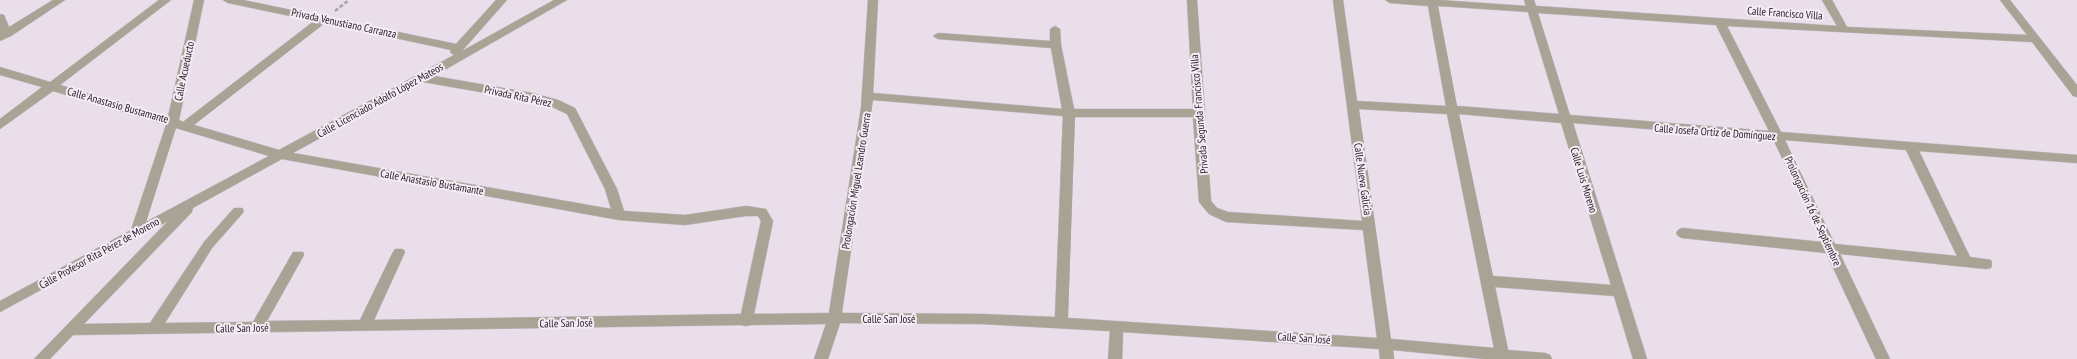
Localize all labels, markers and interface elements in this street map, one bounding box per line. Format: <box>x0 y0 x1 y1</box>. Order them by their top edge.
street label: Calle Francisco Villa <box>1747 3 1823 23</box>
street label: Privada Venustiano Carranza <box>290 5 398 41</box>
street label: Calle Acueducto <box>171 40 197 102</box>
street label: Privada Segunda Francisco Villa <box>1187 54 1211 174</box>
street label: Calle Licenciado Adolfo López Mateos <box>314 59 446 141</box>
street label: Privada Rita Pérez <box>483 82 553 110</box>
street label: Calle Anastasio Bustamante <box>66 84 171 126</box>
street label: Prolongación Miguel Leandro Guerra <box>838 112 874 250</box>
street label: Calle Josefa Ortiz de Domínguez <box>1654 121 1776 143</box>
street label: Calle Nueva Galicia <box>1351 142 1375 216</box>
street label: Calle Luis Moreno <box>1567 146 1601 215</box>
street label: Prolongación 16 de Septiembre <box>1781 154 1845 268</box>
street label: Calle Anastasio Bustamante <box>379 166 485 198</box>
street label: Calle Profesor Rita Pérez de Moreno <box>36 214 162 292</box>
street label: Calle San José <box>862 312 916 326</box>
street label: Calle San José <box>539 316 593 330</box>
street label: Calle San José <box>215 321 269 335</box>
street label: Calle San José <box>1277 329 1331 347</box>

